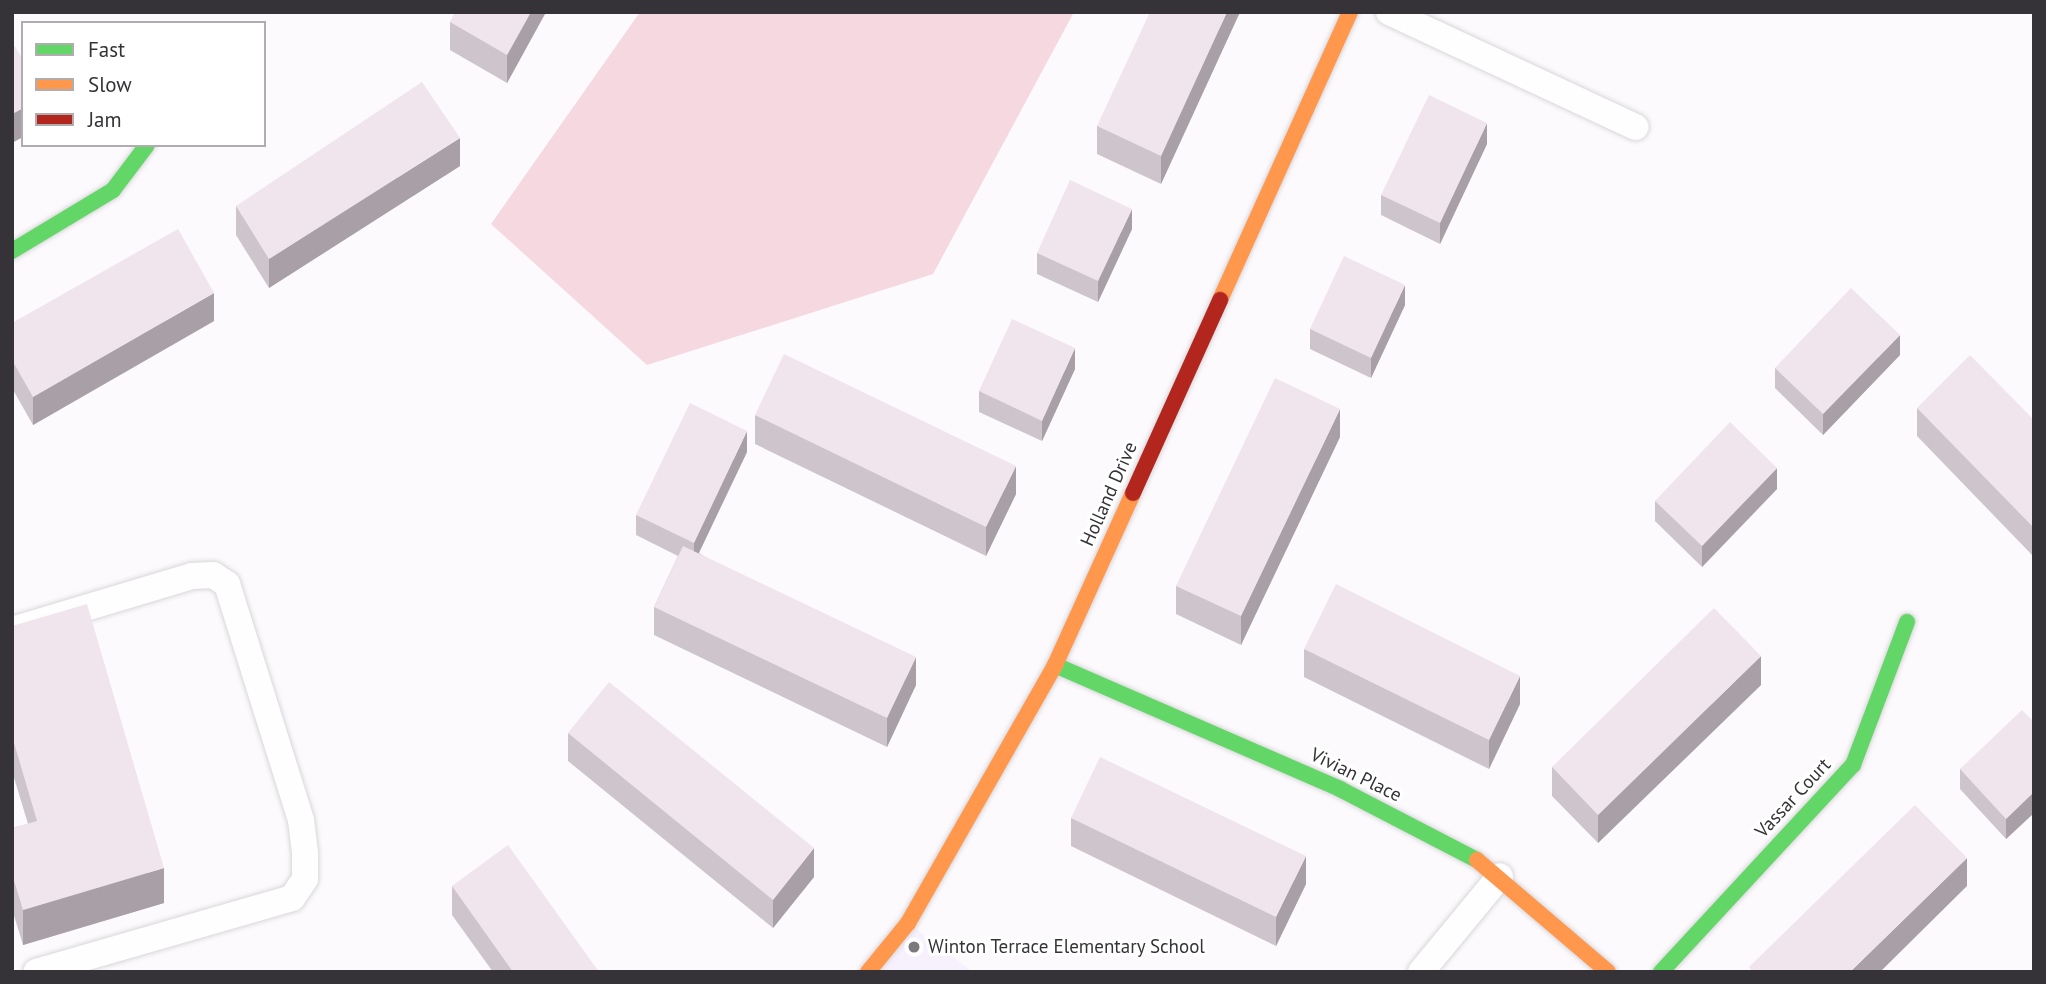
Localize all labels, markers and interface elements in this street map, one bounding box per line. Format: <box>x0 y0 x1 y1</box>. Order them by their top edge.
legend <box>21 21 266 147</box>
text: Fast <box>88 36 125 63</box>
text: Slow <box>88 71 132 98</box>
text: Jam <box>88 106 122 133</box>
street label: Holland Drive <box>1076 438 1142 550</box>
street label: Vivian Place <box>1307 743 1405 807</box>
street label: Vassar Court <box>1750 754 1836 842</box>
place label: Winton Terrace Elementary School <box>928 936 1206 958</box>
marker: Winton Terrace Elementary School <box>906 939 922 955</box>

